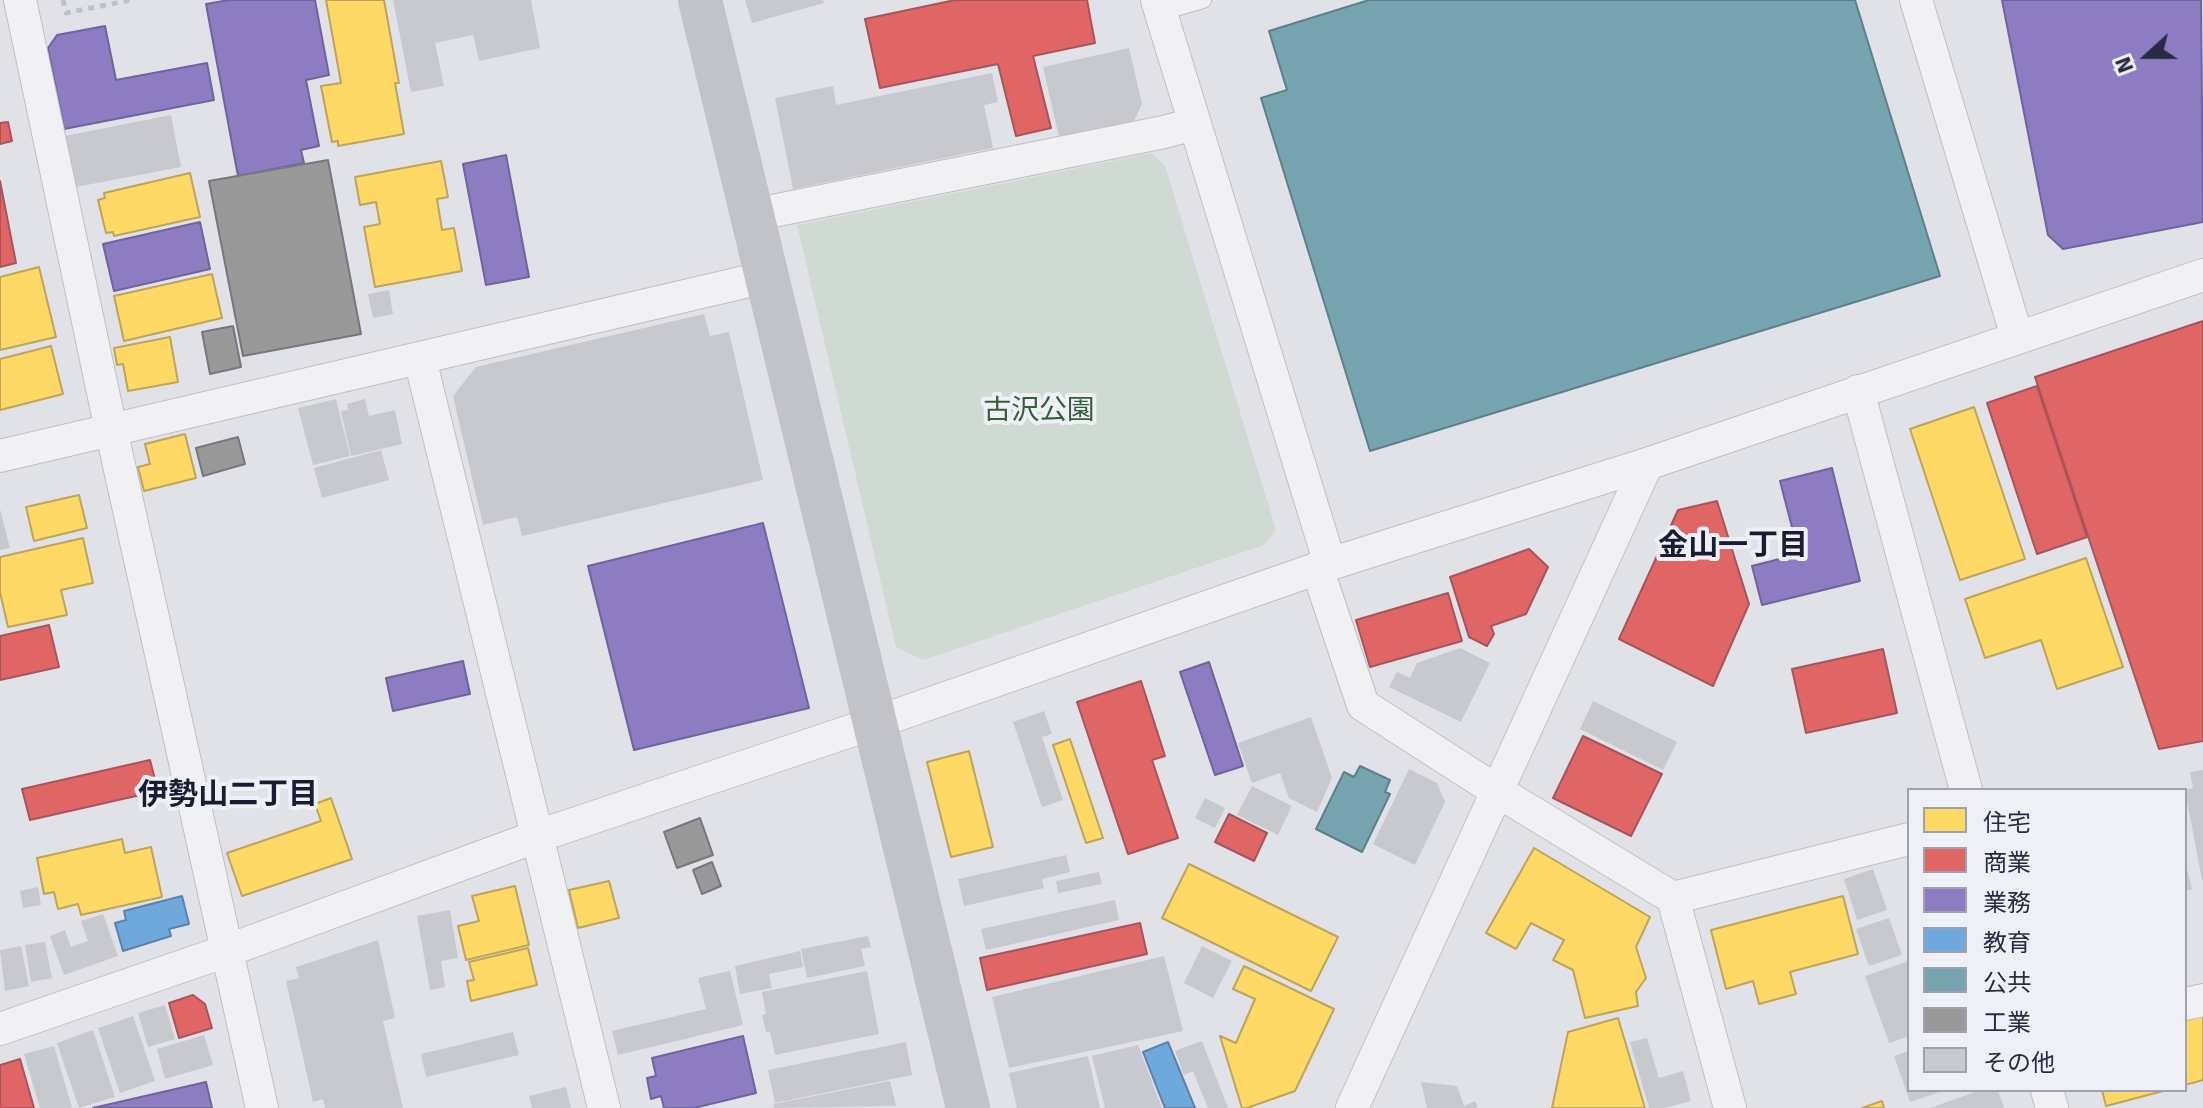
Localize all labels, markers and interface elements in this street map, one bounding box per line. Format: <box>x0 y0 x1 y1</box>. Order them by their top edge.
north arrow <box>2107 16 2187 96</box>
text: N <box>2109 53 2139 77</box>
park label: 古沢公園 <box>983 395 1095 429</box>
district label: 金山一丁目 <box>1658 529 1808 565</box>
district label: 伊勢山二丁目 <box>138 778 318 814</box>
legend <box>1907 788 2187 1092</box>
text: 住宅 <box>1983 808 2031 838</box>
text: 商業 <box>1983 848 2031 878</box>
text: 業務 <box>1983 888 2031 918</box>
text: 教育 <box>1983 928 2031 958</box>
text: 公共 <box>1983 968 2031 998</box>
text: 工業 <box>1983 1008 2031 1038</box>
text: その他 <box>1983 1048 2055 1078</box>

